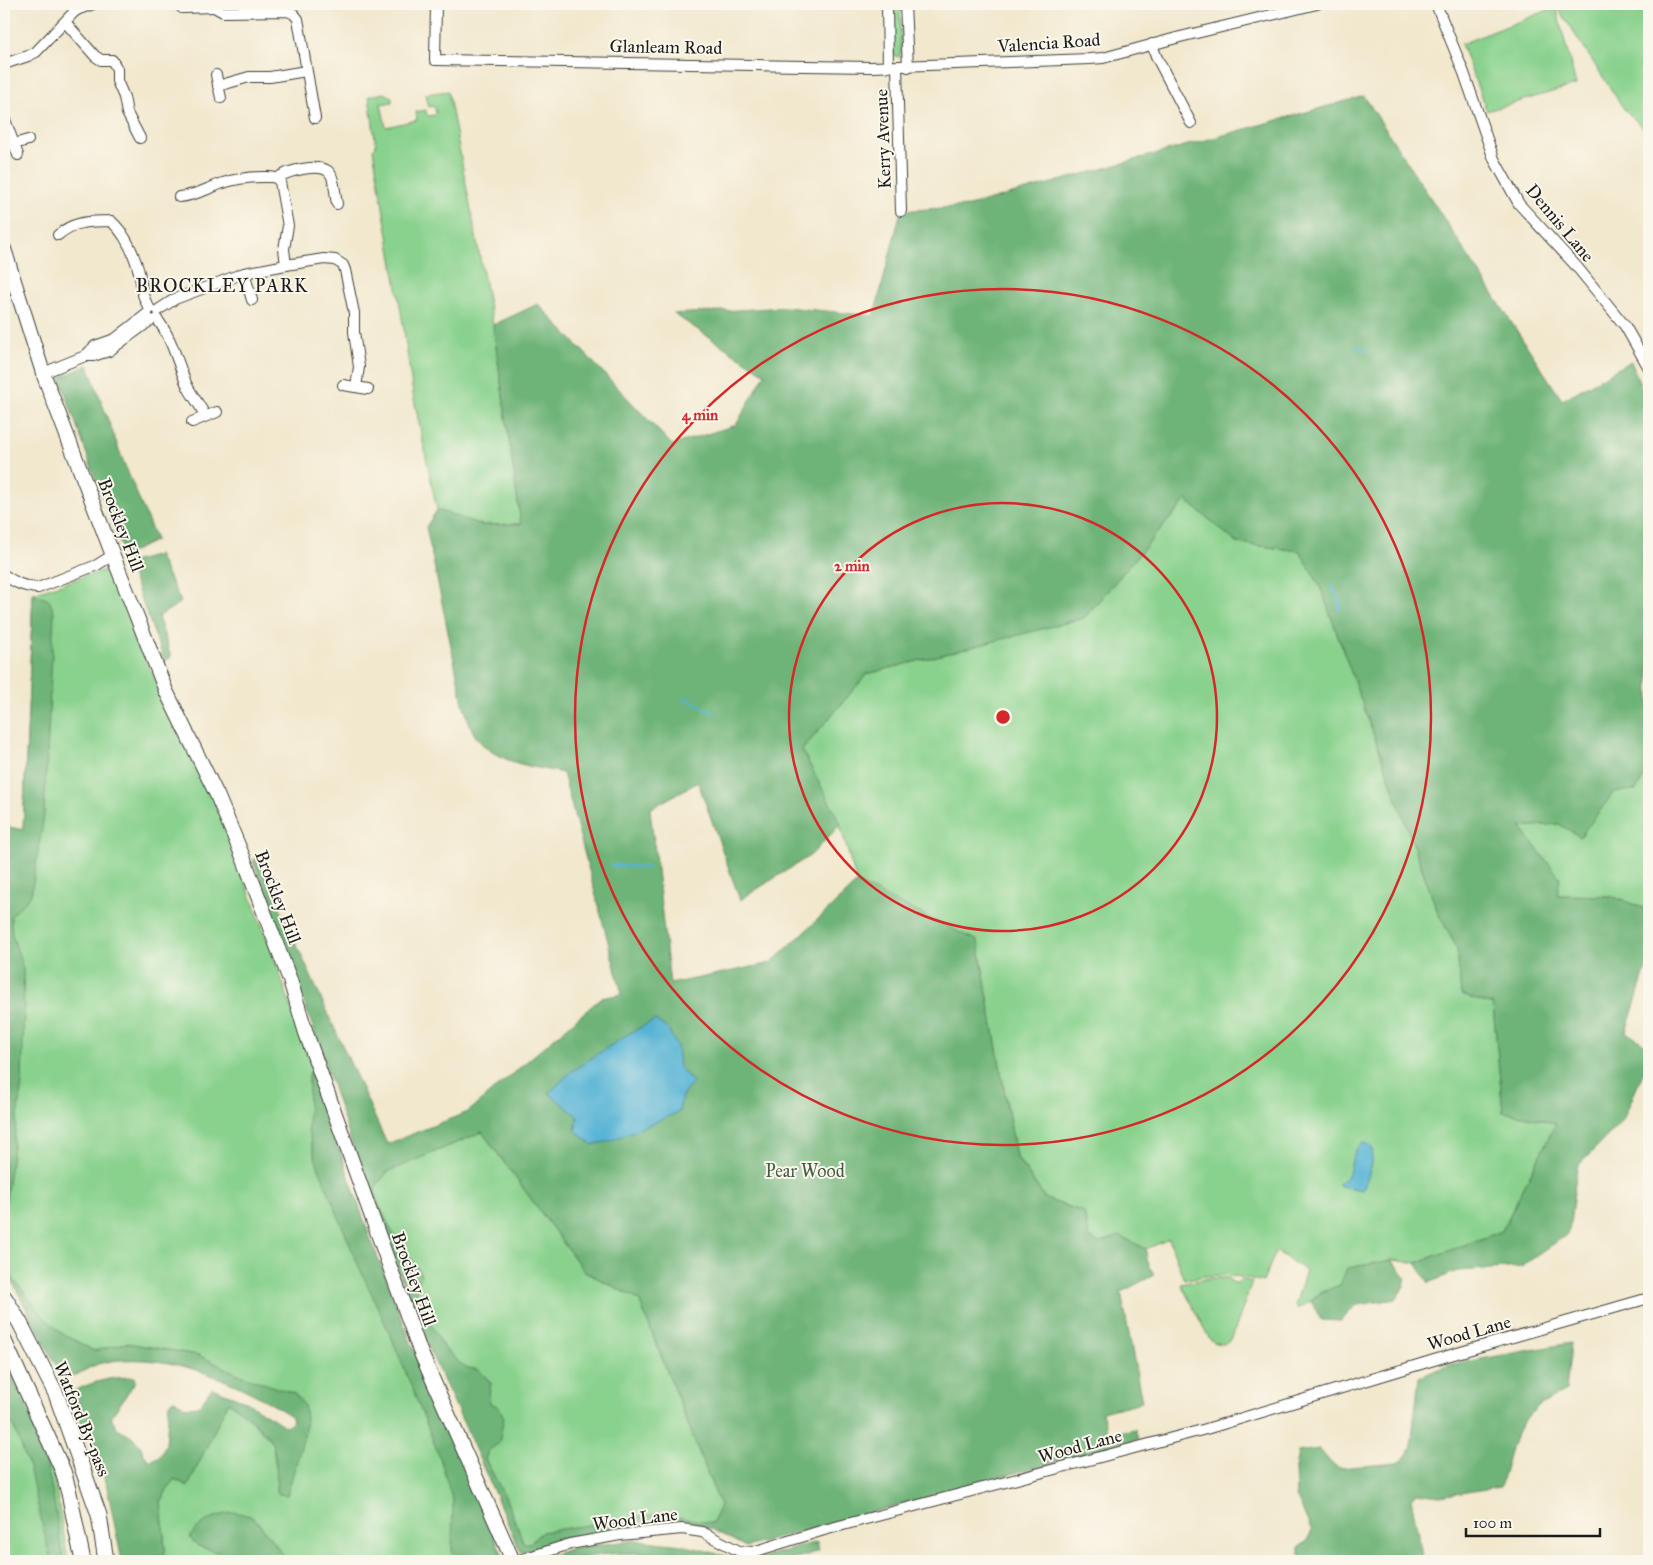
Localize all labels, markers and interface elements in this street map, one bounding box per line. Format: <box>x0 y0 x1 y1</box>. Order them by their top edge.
street label: Valencia Road <box>996 28 1101 58</box>
street label: Glanleam Road <box>609 35 723 59</box>
street label: Kerry Avenue <box>870 89 896 189</box>
street label: Dennis Lane <box>1521 180 1599 266</box>
district label: BROCKLEY PARK <box>135 274 309 297</box>
text: 4 min <box>682 406 719 425</box>
street label: Brockley Hill <box>93 475 149 575</box>
text: 2 min <box>834 557 871 575</box>
centre of rings <box>994 708 1012 726</box>
street label: Brockley Hill <box>250 847 306 947</box>
park label: Pear Wood <box>765 1160 845 1182</box>
street label: Brockley Hill <box>387 1229 441 1329</box>
street label: Wood Lane <box>1425 1311 1513 1355</box>
street label: Watford By-pass <box>49 1358 115 1480</box>
street label: Wood Lane <box>1036 1424 1124 1468</box>
street label: Wood Lane <box>591 1503 679 1535</box>
scale bar <box>1466 1505 1599 1537</box>
text: 100 m <box>1473 1514 1513 1532</box>

